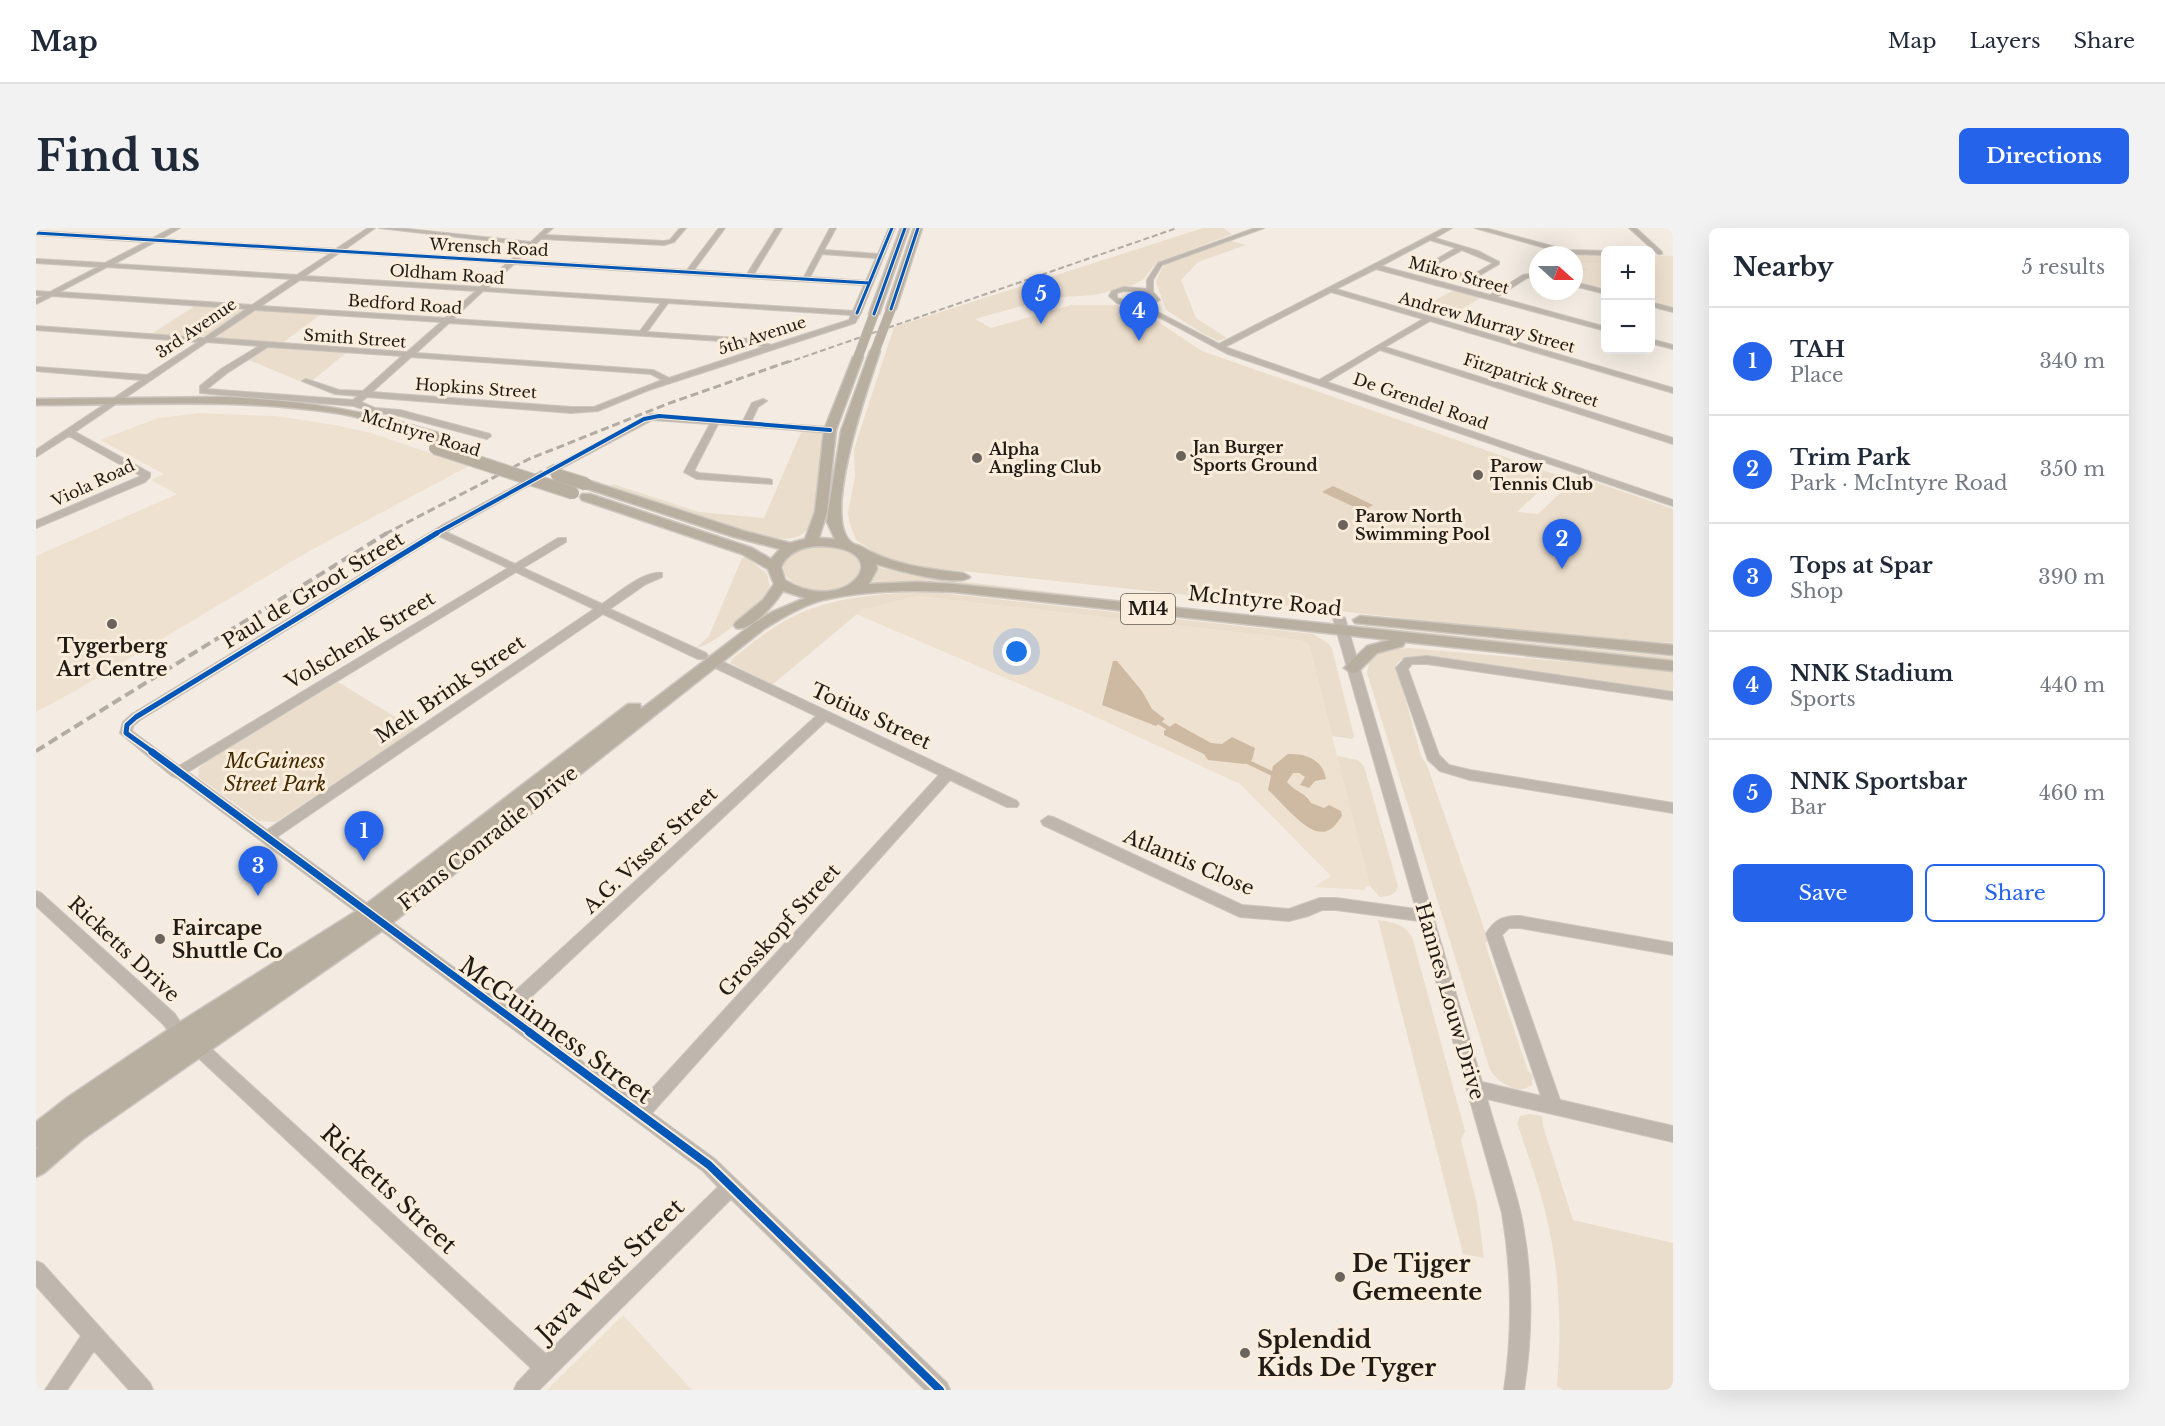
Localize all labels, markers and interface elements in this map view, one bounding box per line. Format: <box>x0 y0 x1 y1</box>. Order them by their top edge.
text: Map <box>30 24 98 59</box>
text: Map <box>1888 28 1937 54</box>
text: Layers <box>1970 28 2041 54</box>
text: Share <box>2074 28 2135 54</box>
button: Directions <box>1959 128 2129 184</box>
text: Find us <box>36 130 200 182</box>
street label: Wrensch Road <box>428 234 549 260</box>
north arrow <box>1529 246 1583 300</box>
map controls <box>1601 246 1655 354</box>
button: + <box>1601 246 1655 300</box>
text: Nearby <box>1733 251 1834 283</box>
street label: Mikro Street <box>1406 252 1512 298</box>
text: 5 results <box>2022 255 2105 279</box>
street label: Oldham Road <box>389 260 505 288</box>
pin: 5 <box>1022 274 1060 324</box>
street label: Andrew Murray Street <box>1396 287 1577 357</box>
street label: Bedford Road <box>347 290 463 318</box>
pin: 4 <box>1120 291 1158 341</box>
street label: 3rd Avenue <box>152 294 240 362</box>
button: − <box>1601 300 1655 354</box>
street label: 5th Avenue <box>716 311 808 359</box>
street label: Smith Street <box>303 324 407 352</box>
text: TAH <box>1790 336 1845 363</box>
street label: Fitzpatrick Street <box>1461 349 1601 411</box>
text: 1 <box>1748 349 1757 373</box>
text: 340 m <box>2040 349 2105 373</box>
text: Place <box>1790 363 1844 387</box>
street label: De Grendel Road <box>1351 368 1491 434</box>
street label: Hopkins Street <box>414 374 538 402</box>
street label: McIntyre Road <box>359 405 483 461</box>
place label: Jan Burger Sports Ground <box>1190 437 1318 475</box>
place label: Alpha Angling Club <box>988 439 1101 477</box>
text: Trim Park <box>1790 444 1910 471</box>
marker: Jan Burger Sports Ground <box>1174 449 1188 463</box>
marker: Alpha Angling Club <box>970 451 984 465</box>
street label: Viola Road <box>47 455 138 511</box>
place label: Parow Tennis Club <box>1490 456 1593 494</box>
text: 2 <box>1746 457 1759 481</box>
text: 350 m <box>2040 457 2105 481</box>
marker: Parow Tennis Club <box>1471 468 1485 482</box>
text: Park · McIntyre Road <box>1790 471 2008 495</box>
place label: Parow North Swimming Pool <box>1355 506 1490 544</box>
marker: Parow North Swimming Pool <box>1336 518 1350 532</box>
pin: 2 <box>1542 520 1582 569</box>
street label: Paul de Groot Street <box>218 526 408 654</box>
text: Tops at Spar <box>1790 552 1933 579</box>
text: 3 <box>1746 565 1759 589</box>
text: 390 m <box>2038 565 2105 589</box>
text: Shop <box>1790 579 1843 603</box>
street label: McIntyre Road <box>1187 581 1343 621</box>
street label: Volschenk Street <box>280 586 440 695</box>
road number: M14 <box>1121 594 1175 624</box>
marker: Tygerberg Art Centre <box>105 617 119 631</box>
street label: Melt Brink Street <box>370 630 530 748</box>
place label: Tygerberg Art Centre <box>56 634 168 681</box>
your location <box>1002 637 1031 666</box>
text: NNK Stadium <box>1790 660 1953 687</box>
text: 4 <box>1746 673 1759 697</box>
text: 440 m <box>2040 673 2105 697</box>
street label: Totius Street <box>807 678 935 754</box>
text: Sports <box>1790 687 1856 711</box>
park label: McGuiness Street Park <box>224 749 326 796</box>
street label: Frans Conradie Drive <box>394 761 582 915</box>
text: NNK Sportsbar <box>1790 768 1967 795</box>
street label: A.G. Visser Street <box>577 781 722 919</box>
text: 5 <box>1747 781 1758 805</box>
text: 460 m <box>2039 781 2105 805</box>
text: Bar <box>1790 795 1826 819</box>
pin: 1 <box>344 812 384 861</box>
street label: Atlantis Close <box>1119 823 1258 900</box>
pin: 3 <box>238 846 278 896</box>
street label: Grosskopf Street <box>713 858 845 1001</box>
button: Save <box>1733 864 1913 922</box>
button: Share <box>1925 864 2105 922</box>
street label: Ricketts Drive <box>63 891 185 1007</box>
street label: Hannes Louw Drive <box>1410 900 1490 1102</box>
place label: Faircape Shuttle Co <box>172 916 283 963</box>
marker: Faircape Shuttle Co <box>153 932 167 946</box>
street label: McGuinness Street <box>454 950 658 1110</box>
street label: Ricketts Street <box>315 1118 463 1260</box>
street label: Java West Street <box>528 1192 690 1350</box>
place label: De Tijger Gemeente <box>1352 1249 1482 1306</box>
marker: De Tijger Gemeente <box>1333 1270 1347 1284</box>
place label: Splendid Kids De Tyger <box>1257 1325 1436 1382</box>
marker: Splendid Kids De Tyger <box>1238 1346 1252 1360</box>

